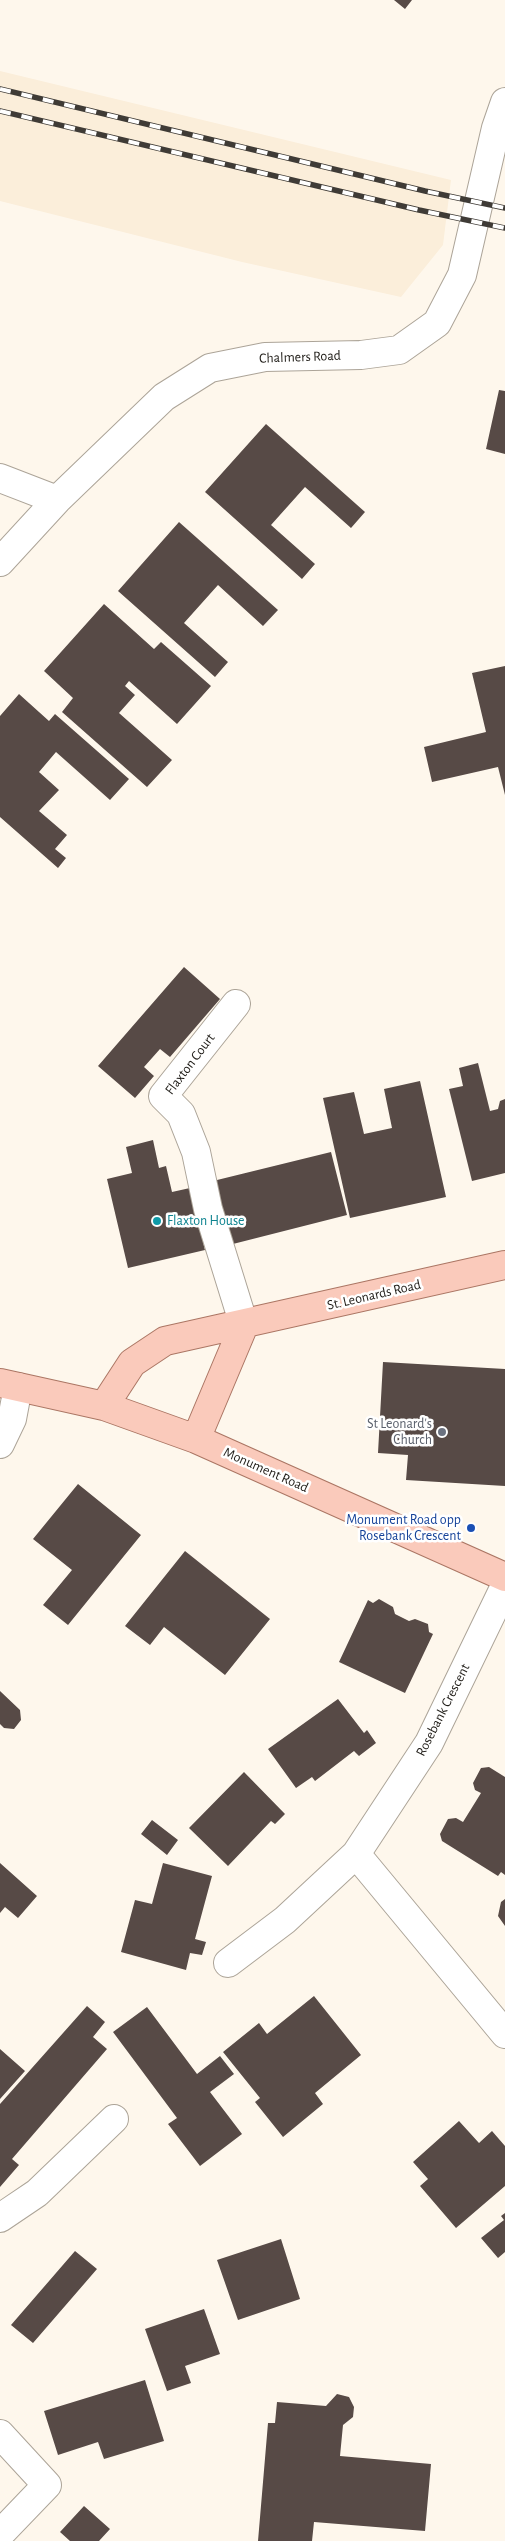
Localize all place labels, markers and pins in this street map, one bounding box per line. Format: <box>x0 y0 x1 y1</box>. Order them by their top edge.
place label: Flaxton House <box>167 1213 245 1229</box>
marker: Flaxton House <box>151 1215 163 1227</box>
place label: St Leonard's Church <box>367 1416 432 1448</box>
marker: St Leonard's Church <box>436 1426 448 1438</box>
place label: Monument Road opp Rosebank Crescent <box>346 1512 461 1544</box>
marker: Monument Road opp Rosebank Crescent <box>465 1522 477 1534</box>

